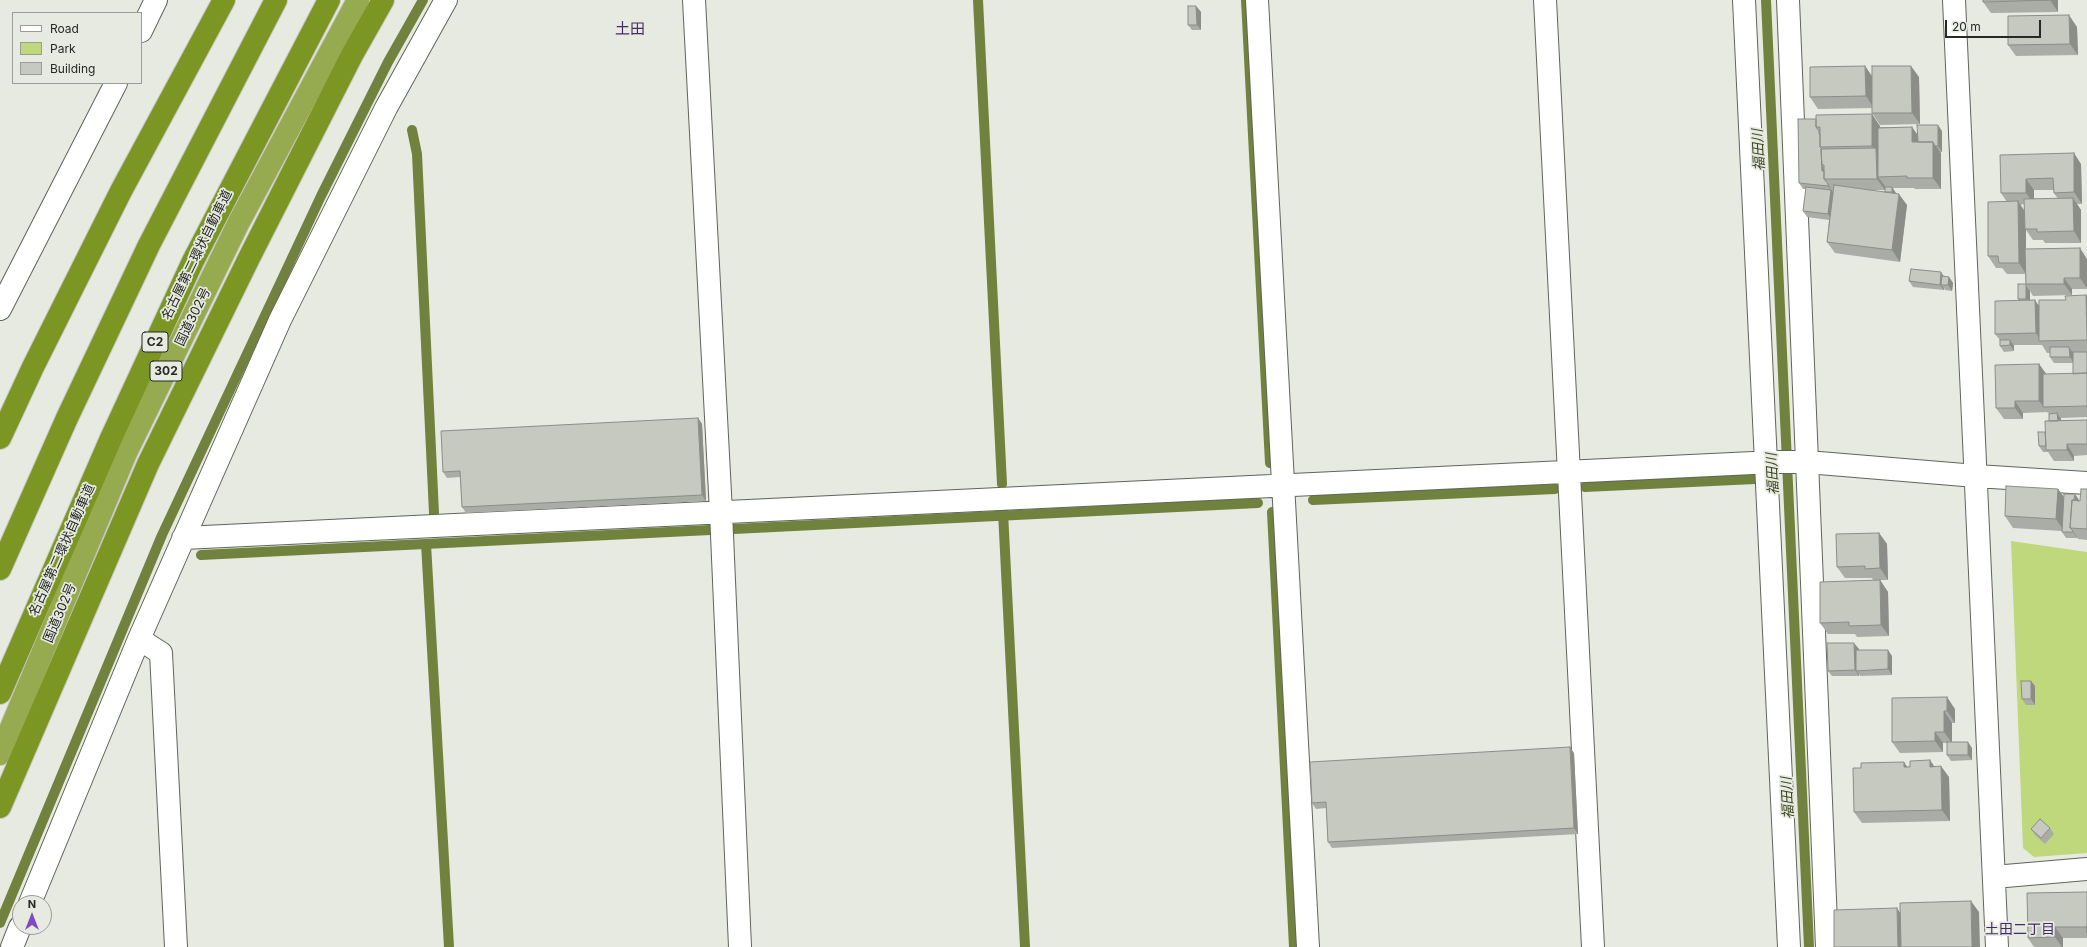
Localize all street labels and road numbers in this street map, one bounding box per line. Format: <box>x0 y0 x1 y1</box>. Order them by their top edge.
street label: 名古屋第二環状自動車道 <box>159 187 235 323</box>
street label: 国道302号 <box>172 285 214 349</box>
road number: C2 <box>142 332 168 352</box>
road number: 302 <box>150 361 182 381</box>
street label: 名古屋第二環状自動車道 <box>26 482 98 618</box>
street label: 国道302号 <box>40 581 80 645</box>

